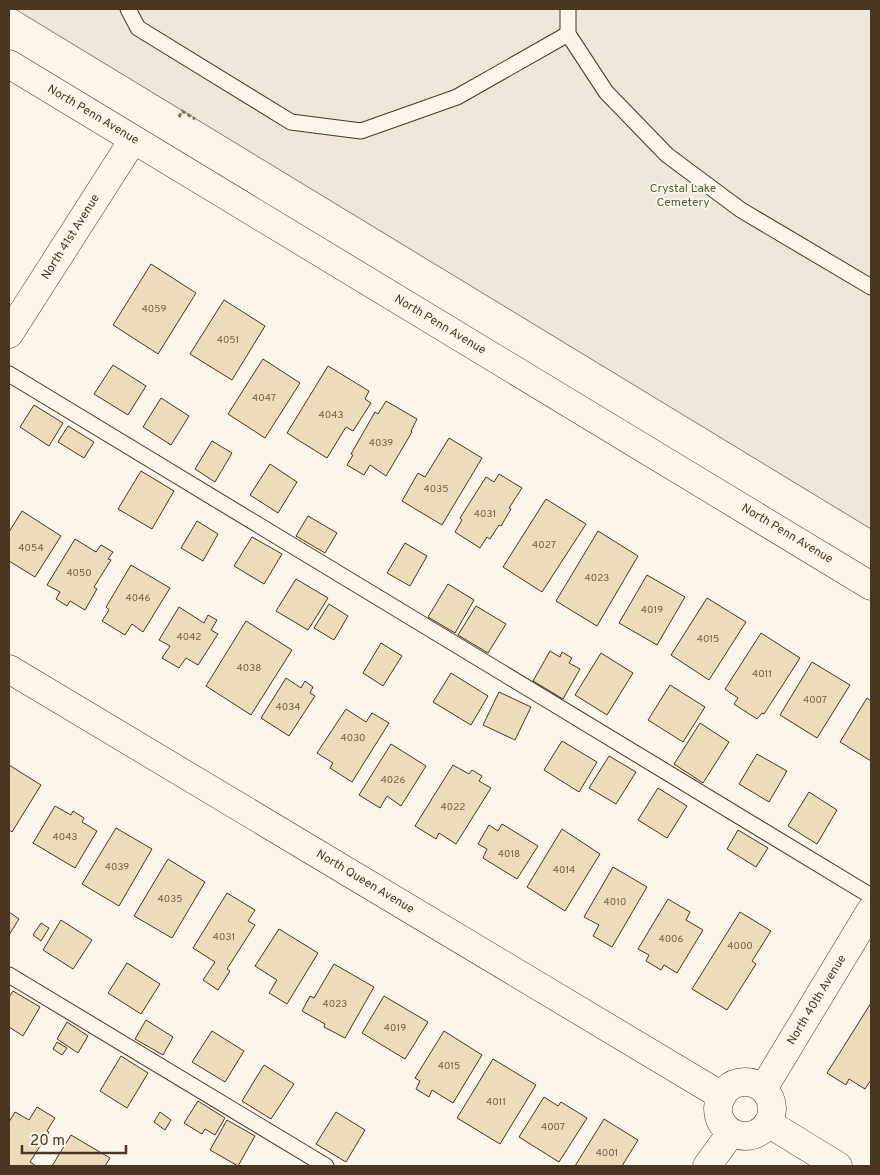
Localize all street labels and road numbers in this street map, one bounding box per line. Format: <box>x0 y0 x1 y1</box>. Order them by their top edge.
street label: North Penn Avenue <box>44 81 142 149</box>
street label: North 41st Avenue <box>38 191 104 283</box>
street label: North Penn Avenue <box>391 291 489 359</box>
street label: North Penn Avenue <box>738 500 836 568</box>
street label: North Queen Avenue <box>313 846 417 918</box>
street label: North 40th Avenue <box>784 952 850 1048</box>

